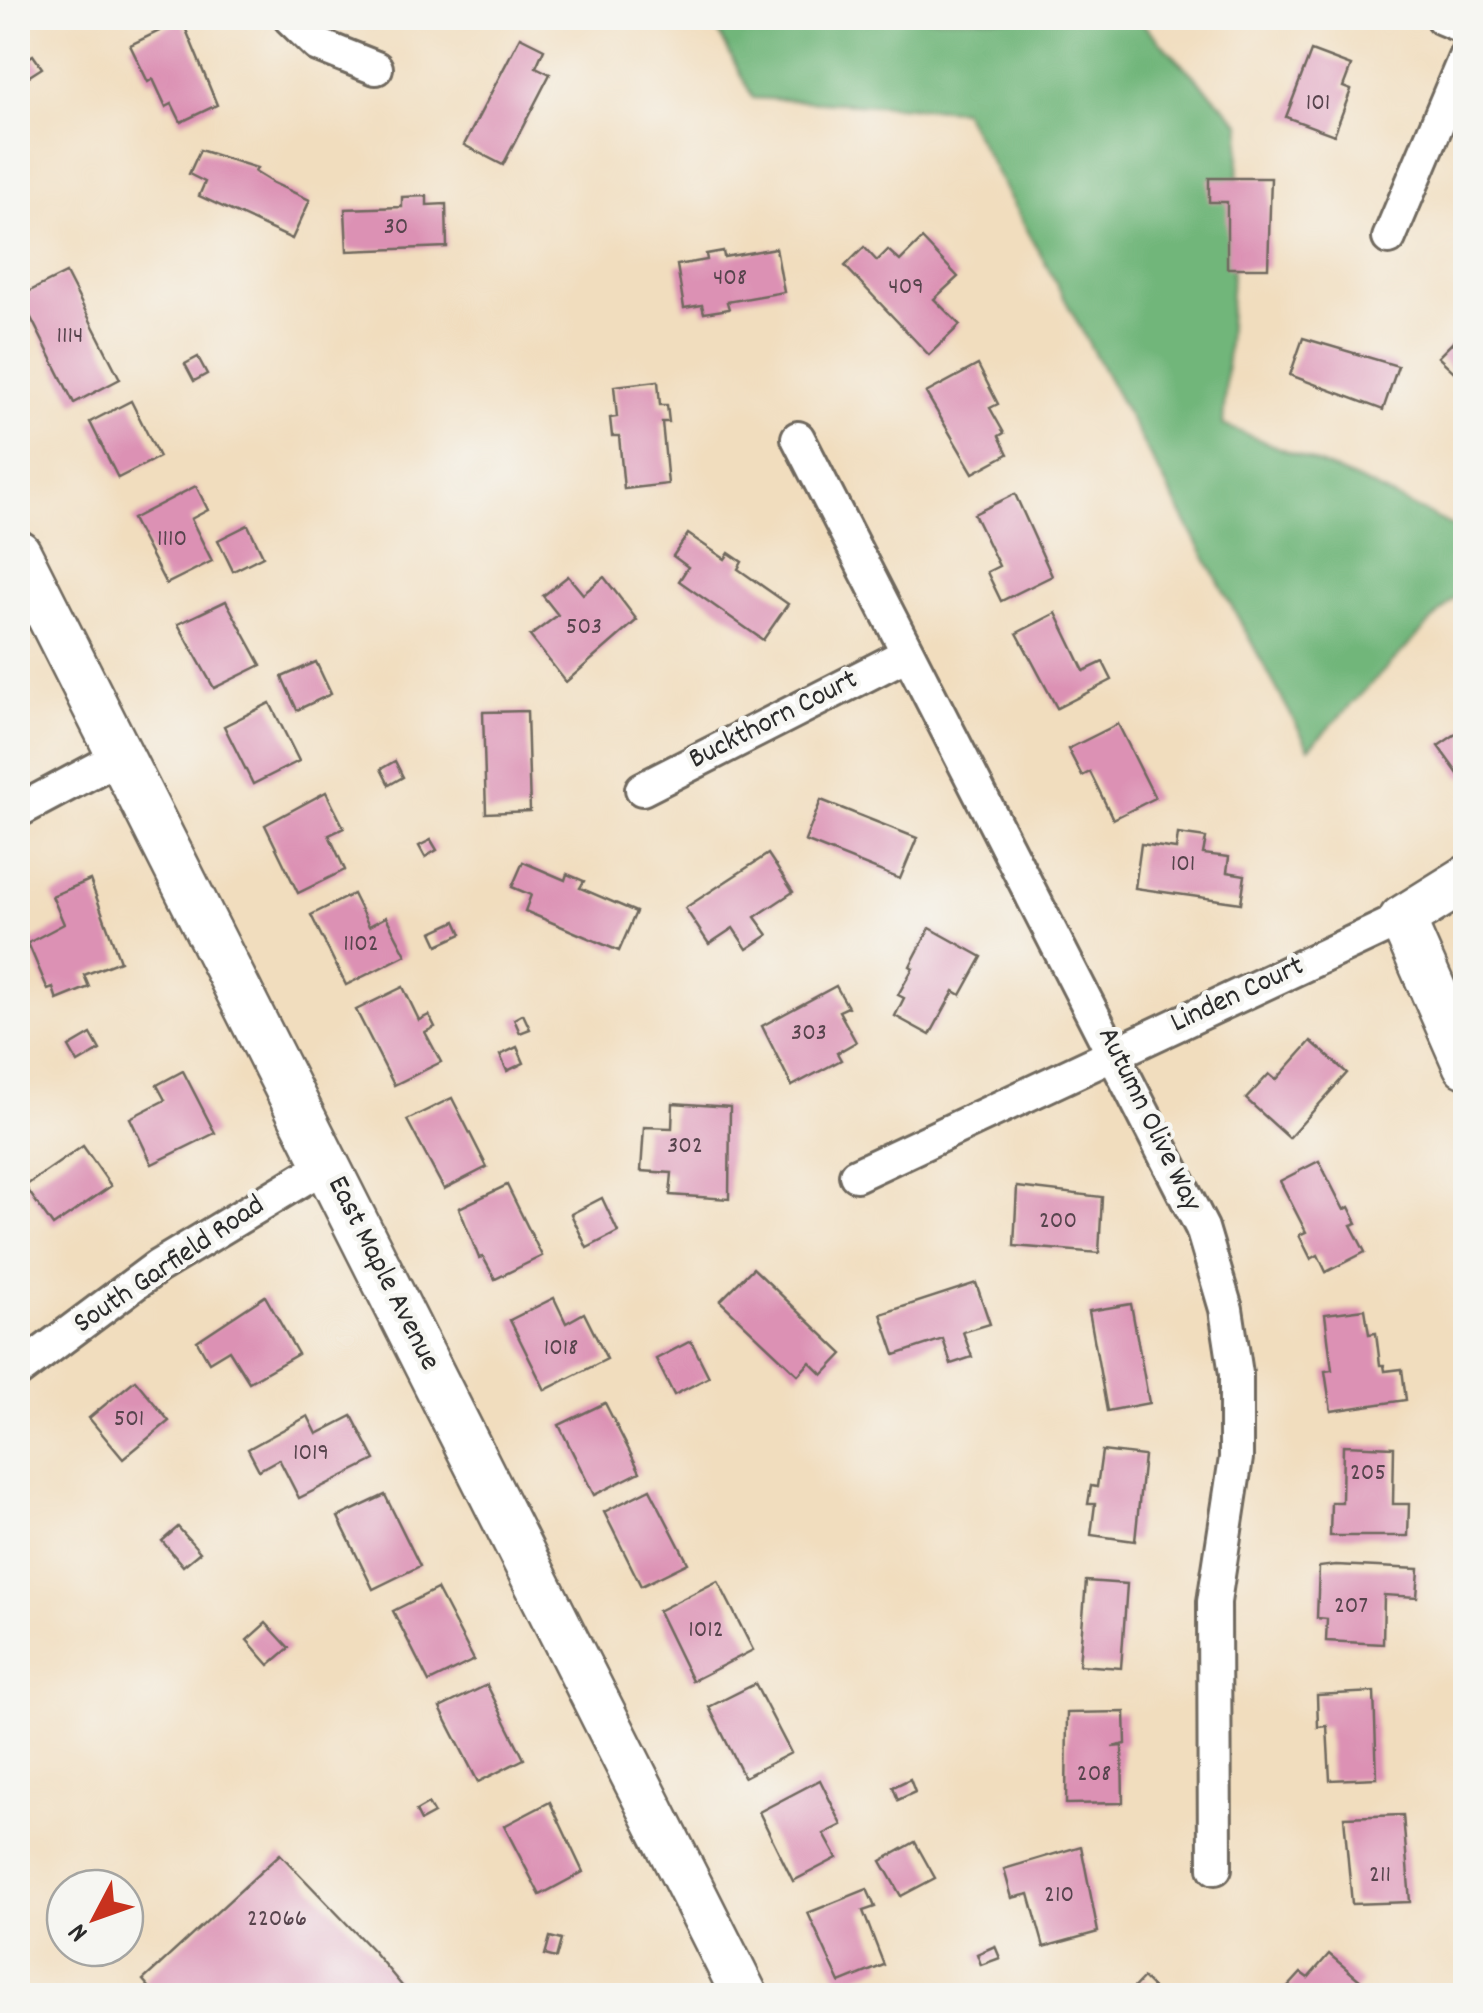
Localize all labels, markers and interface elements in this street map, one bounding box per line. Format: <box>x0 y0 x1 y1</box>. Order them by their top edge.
house number: 101 <box>1306 86 1330 122</box>
house number: 30 <box>384 210 408 246</box>
house number: 408 <box>713 261 747 297</box>
house number: 409 <box>888 270 924 306</box>
house number: 1114 <box>57 319 83 355</box>
house number: 1110 <box>157 522 187 558</box>
house number: 503 <box>566 610 602 646</box>
street label: Buckthorn Court <box>682 660 866 782</box>
house number: 101 <box>1171 847 1195 883</box>
house number: 1102 <box>343 927 379 963</box>
street label: Linden Court <box>1164 946 1312 1046</box>
house number: 303 <box>791 1016 827 1052</box>
street label: Autumn Olive Way <box>1085 1020 1212 1220</box>
house number: 302 <box>667 1129 703 1165</box>
street label: East Maple Avenue <box>314 1169 450 1379</box>
street label: South Garfield Road <box>66 1186 274 1346</box>
house number: 200 <box>1039 1204 1077 1240</box>
house number: 1018 <box>544 1331 578 1367</box>
house number: 501 <box>114 1402 144 1438</box>
house number: 1019 <box>293 1436 329 1472</box>
house number: 205 <box>1350 1456 1386 1492</box>
house number: 207 <box>1334 1589 1368 1625</box>
house number: 1012 <box>688 1613 724 1649</box>
house number: 208 <box>1077 1757 1111 1793</box>
house number: 211 <box>1369 1858 1391 1894</box>
north arrow <box>45 1868 145 1968</box>
house number: 210 <box>1044 1878 1074 1914</box>
house number: 22066 <box>247 1902 307 1938</box>
text: N <box>60 1913 100 1949</box>

